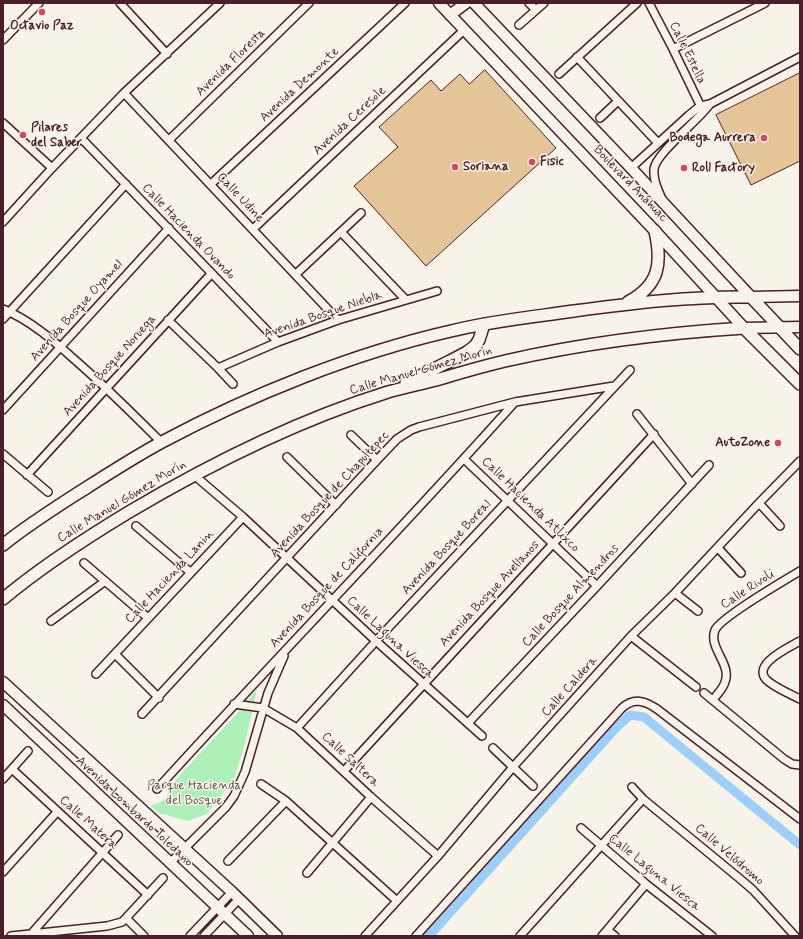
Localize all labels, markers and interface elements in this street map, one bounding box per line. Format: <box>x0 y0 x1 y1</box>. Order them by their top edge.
marker: Octavio Paz <box>37 7 47 17</box>
place label: Octavio Paz <box>10 18 74 34</box>
street label: Calle Estella <box>665 19 709 87</box>
street label: Avenida Floresta <box>193 26 269 100</box>
street label: Avenida Demonte <box>257 44 343 126</box>
street label: Avenida Ceresole <box>310 83 390 159</box>
place label: Pilares del Saber <box>31 120 82 151</box>
marker: Pilares del Saber <box>18 130 28 140</box>
place label: Bodega Aurrera <box>669 130 756 146</box>
marker: Bodega Aurrera <box>759 133 769 143</box>
street label: Boulevard Anáhuac <box>590 143 670 225</box>
place label: Fisic <box>540 154 564 170</box>
marker: Fisic <box>527 157 537 167</box>
place label: Soriana <box>463 159 509 175</box>
place label: Roll Factory <box>692 160 755 176</box>
marker: Soriana <box>450 162 460 172</box>
marker: Roll Factory <box>679 163 689 173</box>
street label: Calle Udine <box>213 170 267 226</box>
street label: Calle Hacienda Ovando <box>138 181 238 283</box>
street label: Avenida Bosque Oyamel <box>27 257 127 365</box>
street label: Avenida Bosque Niebla <box>262 287 384 343</box>
street label: Avenida Bosque Noruega <box>60 312 160 420</box>
street label: Calle Manuel Gómez Morín <box>348 343 494 399</box>
street label: Avenida Bosque de Chapultepec <box>267 429 393 561</box>
place label: AutoZone <box>715 435 770 451</box>
marker: AutoZone <box>773 438 783 448</box>
street label: Calle Hacienda Atlixco <box>478 454 582 556</box>
street label: Calle Manuel Gómez Morín <box>55 457 189 547</box>
street label: Avenida Bosque Boreal <box>399 497 495 599</box>
street label: Avenida Bosque de California <box>267 525 387 651</box>
street label: Calle Hacienda Lanin <box>122 527 218 627</box>
street label: Avenida Bosque Avellanos <box>437 538 543 650</box>
street label: Calle Bosque Almendros <box>519 541 623 651</box>
street label: Calle Rivoli <box>718 567 778 613</box>
street label: Calle Laguna Viesca <box>343 593 437 683</box>
street label: Calle Caldera <box>539 654 601 720</box>
street label: Calle Saltera <box>318 729 382 791</box>
street label: Avenida Lombardo Toledano <box>72 754 196 870</box>
park label: Parque Hacienda del Bosque <box>147 778 241 809</box>
street label: Calle Matera <box>56 793 120 853</box>
street label: Calle Velódromo <box>691 821 767 889</box>
street label: Calle Laguna Viesca <box>605 831 703 915</box>

